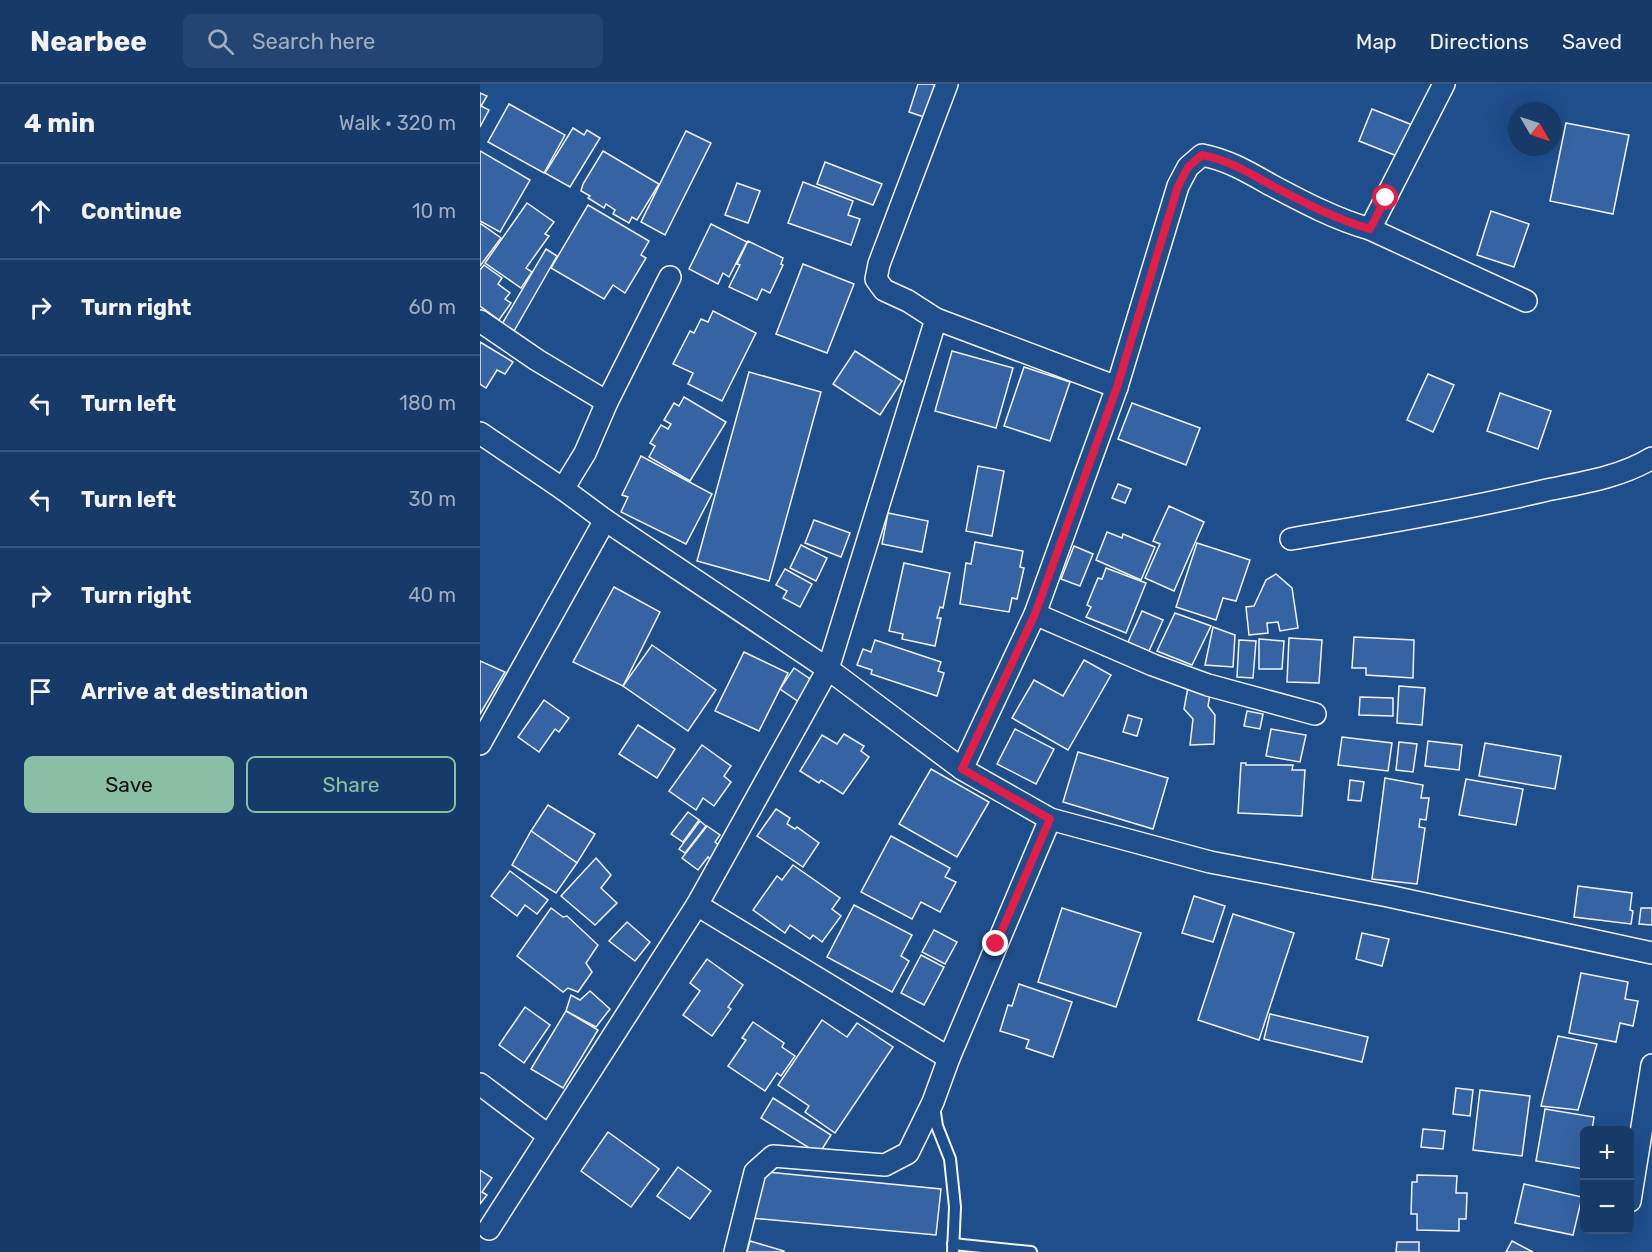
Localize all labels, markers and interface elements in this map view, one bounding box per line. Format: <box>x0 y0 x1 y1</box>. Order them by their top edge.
search box <box>183 14 603 68</box>
text: Nearbee <box>30 25 147 58</box>
icon: search <box>204 25 237 58</box>
text: Search here <box>252 28 375 55</box>
text: Map <box>1356 29 1397 54</box>
text: Directions <box>1430 29 1529 54</box>
text: Saved <box>1562 29 1622 54</box>
north arrow <box>1508 102 1562 156</box>
text: 4 min <box>24 108 95 139</box>
text: Walk · 320 m <box>339 111 456 135</box>
route start <box>1372 184 1398 210</box>
icon: ahead <box>24 195 57 228</box>
text: Continue <box>81 198 182 225</box>
text: 10 m <box>412 199 456 223</box>
icon: right <box>24 291 57 324</box>
text: Turn right <box>81 294 191 321</box>
text: 60 m <box>409 295 456 319</box>
icon: left <box>24 387 57 420</box>
text: Turn left <box>81 390 176 417</box>
text: 180 m <box>399 391 456 415</box>
icon: left <box>24 483 57 516</box>
text: Turn left <box>81 486 176 513</box>
text: 30 m <box>409 487 456 511</box>
icon: right <box>24 579 57 612</box>
text: Turn right <box>81 582 191 609</box>
text: 40 m <box>408 583 456 607</box>
icon: arrive <box>24 675 57 708</box>
text: Arrive at destination <box>81 678 308 705</box>
button: Save <box>24 756 234 813</box>
button: Share <box>246 756 456 813</box>
route end <box>982 930 1008 956</box>
map controls <box>1580 1126 1634 1234</box>
button: + <box>1580 1126 1634 1180</box>
button: − <box>1580 1180 1634 1234</box>

